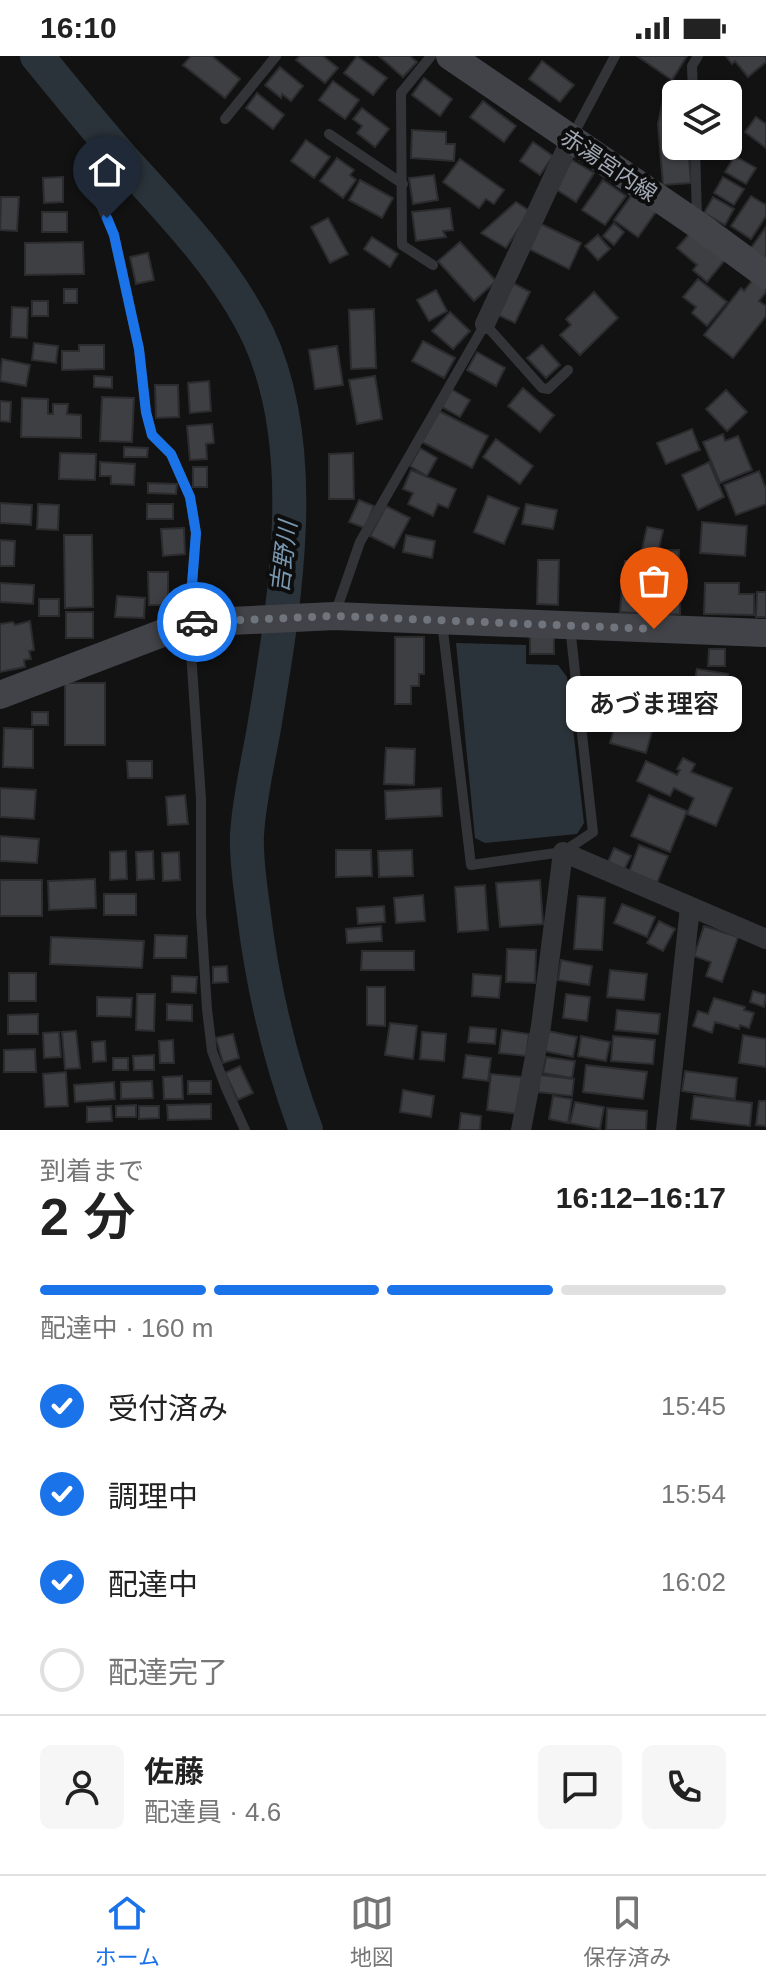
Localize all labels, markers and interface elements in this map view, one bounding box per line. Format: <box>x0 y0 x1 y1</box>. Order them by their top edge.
text: 16:10 <box>40 11 117 44</box>
map controls <box>662 80 742 160</box>
button: layers <box>662 80 742 160</box>
street label: 赤湯宮内線 <box>556 124 661 207</box>
pin <box>73 136 141 218</box>
icon: home <box>85 148 129 192</box>
water label: 吉野川 <box>266 517 302 594</box>
pin <box>620 547 688 629</box>
icon: bag <box>632 559 676 603</box>
courier <box>157 582 237 662</box>
icon: car <box>175 600 219 644</box>
callout: あづま理容 <box>566 677 742 733</box>
text: あづま理容 <box>589 689 719 719</box>
text: 到着まで <box>40 1156 144 1186</box>
text: 16:12–16:17 <box>556 1181 726 1214</box>
text: 2 分 <box>40 1188 135 1246</box>
text: 配達中 · 160 m <box>40 1313 213 1343</box>
icon: check <box>40 1384 84 1428</box>
text: 15:45 <box>661 1391 726 1421</box>
text: 受付済み <box>108 1392 228 1425</box>
icon: check <box>40 1472 84 1516</box>
text: 15:54 <box>661 1479 726 1509</box>
text: 調理中 <box>108 1480 198 1513</box>
icon: check <box>40 1560 84 1604</box>
text: 16:02 <box>661 1567 726 1597</box>
text: 配達中 <box>108 1568 198 1601</box>
text: 配達完了 <box>108 1656 228 1689</box>
button: person <box>40 1745 124 1829</box>
button: chat <box>538 1745 622 1829</box>
button: phone <box>642 1745 726 1829</box>
text: 佐藤 <box>144 1755 204 1788</box>
text: 配達員 · 4.6 <box>144 1797 281 1827</box>
tab: ホーム <box>95 1891 160 1971</box>
tab: 地図 <box>350 1891 394 1971</box>
tab: 保存済み <box>583 1891 671 1971</box>

